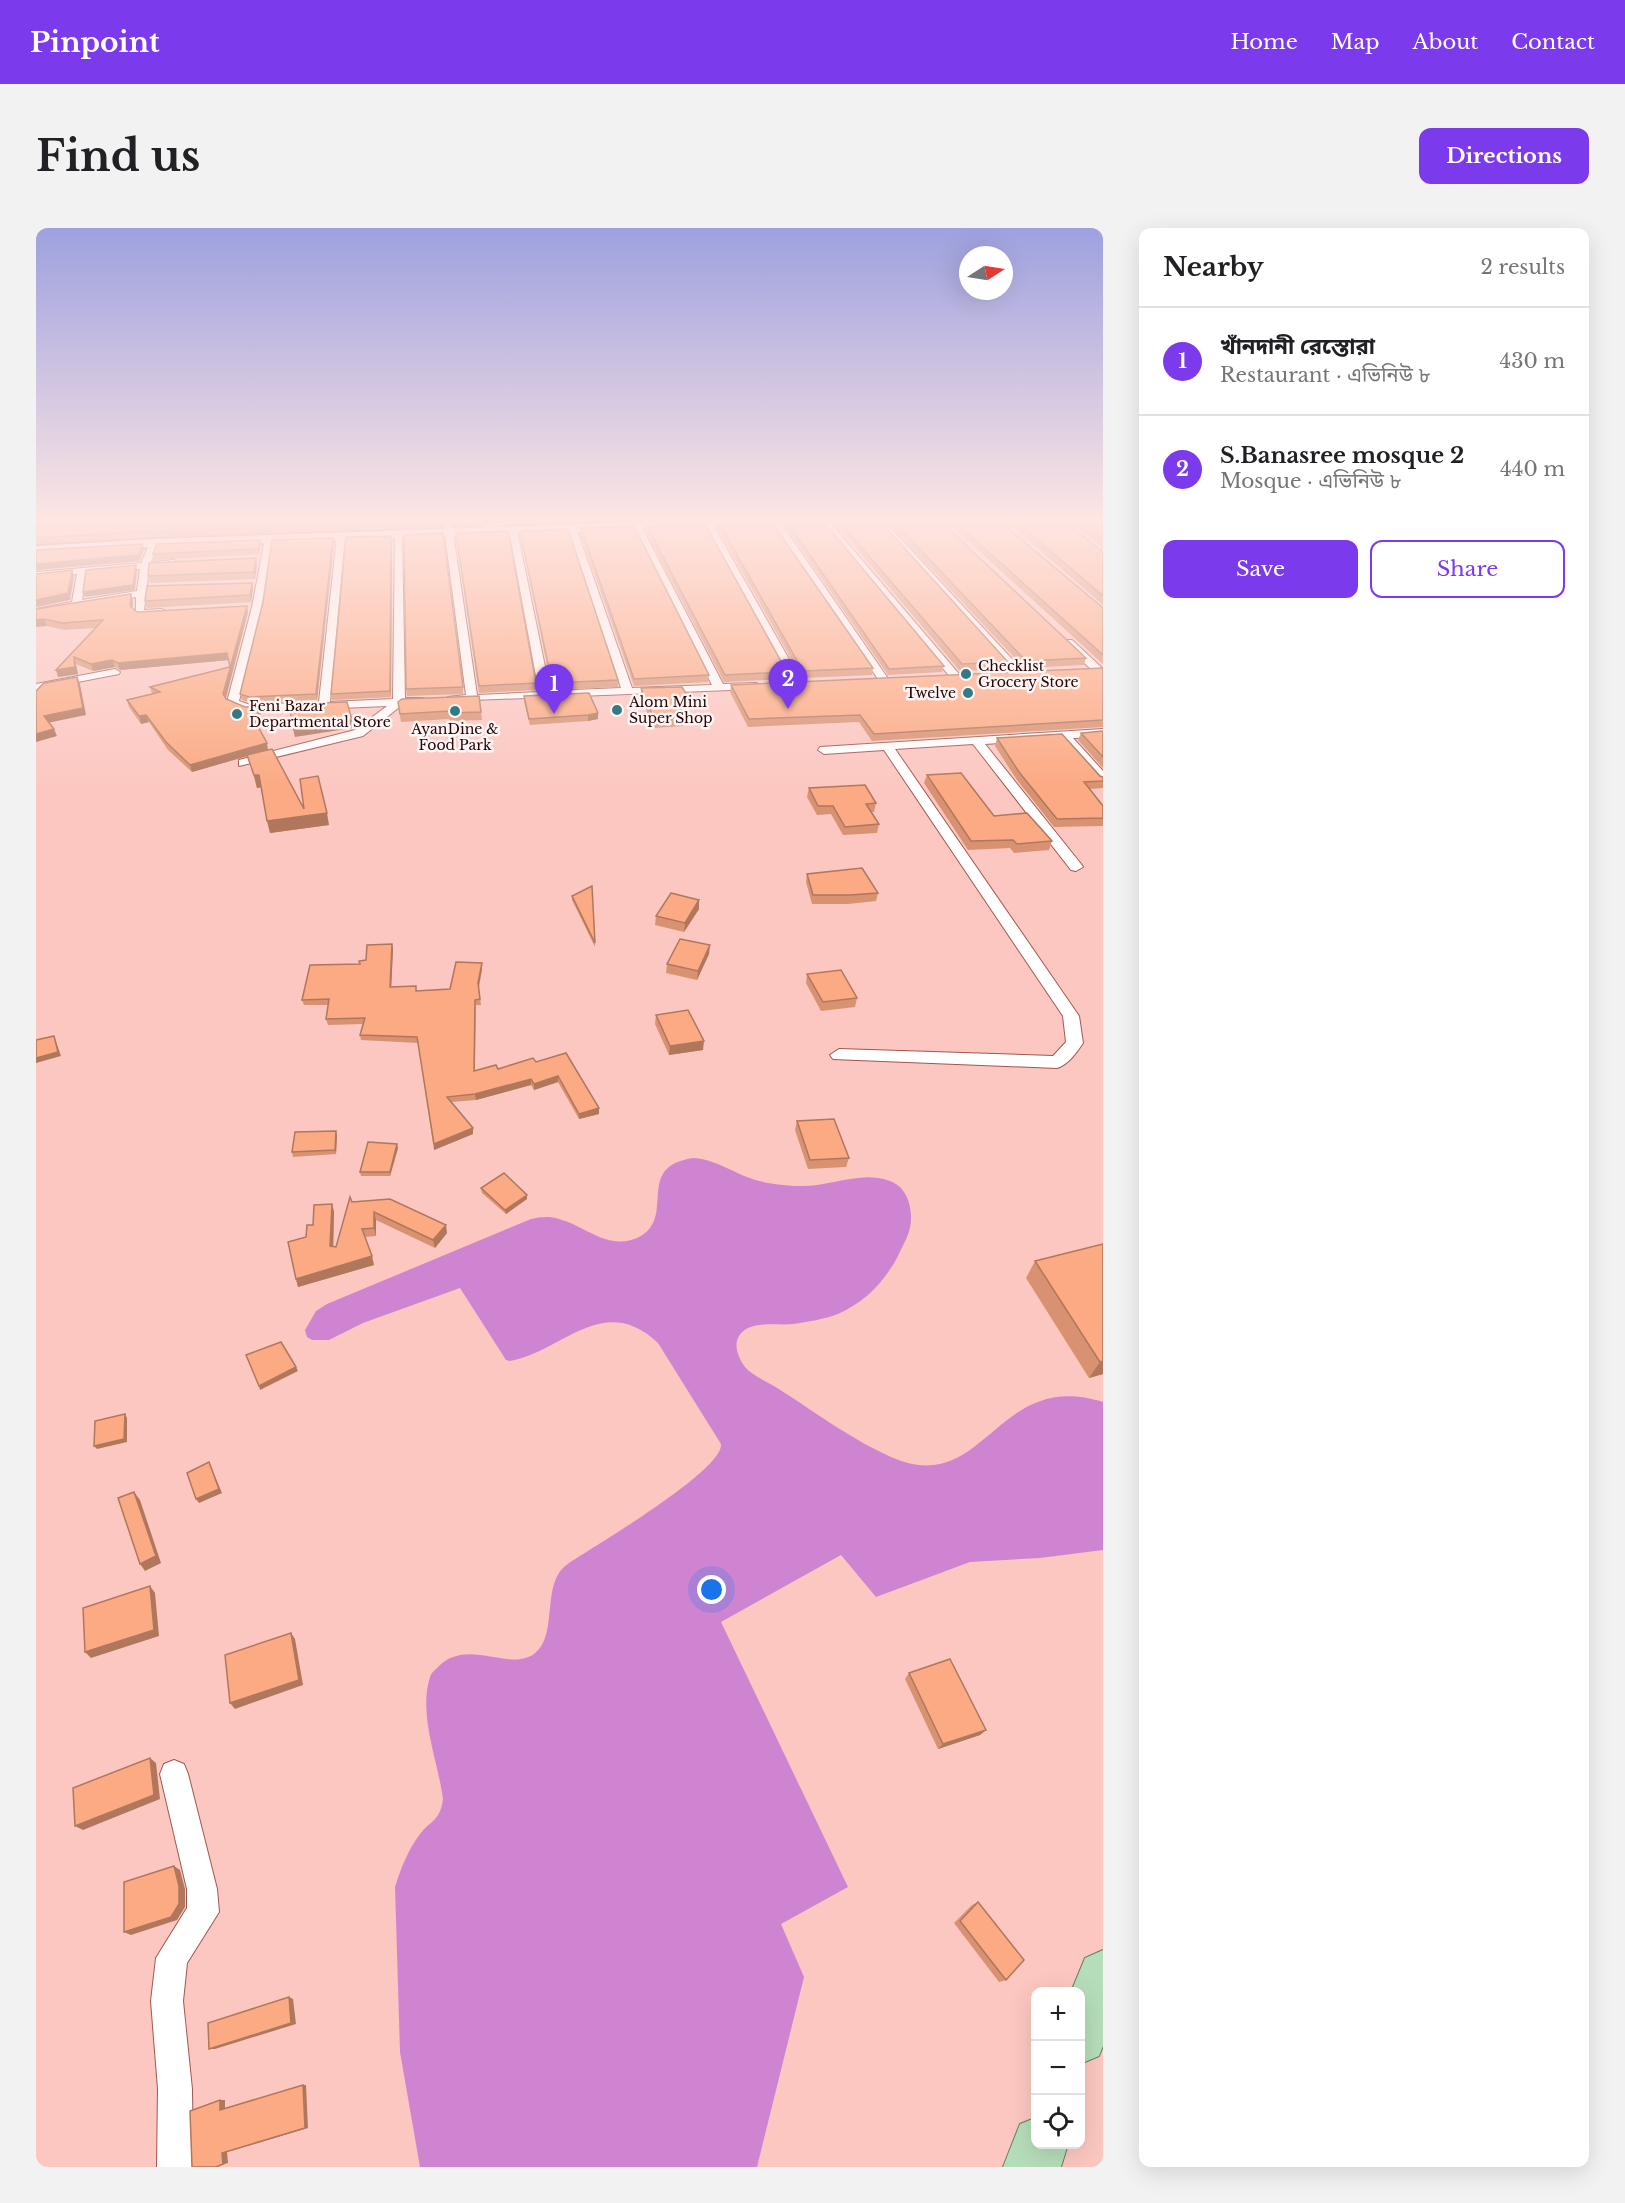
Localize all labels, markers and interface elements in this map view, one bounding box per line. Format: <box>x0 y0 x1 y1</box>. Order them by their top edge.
text: Pinpoint <box>30 25 160 60</box>
text: Home <box>1231 29 1298 55</box>
text: Map <box>1331 29 1379 55</box>
text: About <box>1412 29 1478 55</box>
text: Contact <box>1511 29 1595 55</box>
button: Directions <box>1419 128 1589 184</box>
text: Find us <box>36 130 200 182</box>
north arrow <box>959 246 1013 300</box>
text: Nearby <box>1163 251 1264 283</box>
text: 2 results <box>1481 255 1565 279</box>
text: খাঁনদানী রেস্তোরা <box>1220 333 1375 360</box>
text: 1 <box>1178 349 1187 373</box>
text: 430 m <box>1500 349 1565 373</box>
text: Restaurant · এভিনিউ ৮ <box>1220 363 1430 387</box>
text: S.Banasree mosque 2 <box>1220 442 1464 469</box>
text: 2 <box>1176 457 1189 481</box>
text: 440 m <box>1500 457 1565 481</box>
text: Mosque · এভিনিউ ৮ <box>1220 469 1402 493</box>
button: Save <box>1163 540 1358 598</box>
button: Share <box>1370 540 1565 598</box>
place label: Checklist Grocery Store <box>978 657 1079 691</box>
pin: 2 <box>768 660 807 709</box>
pin: 1 <box>534 664 574 714</box>
marker: Checklist Grocery Store <box>959 667 973 681</box>
place label: Twelve <box>905 684 956 702</box>
marker: Twelve <box>961 686 975 700</box>
place label: Alom Mini Super Shop <box>628 693 713 727</box>
place label: Feni Bazar Departmental Store <box>249 697 391 731</box>
marker: Alom Mini Super Shop <box>610 703 624 717</box>
marker: AyanDine & Food Park <box>448 704 462 718</box>
marker: Feni Bazar Departmental Store <box>230 707 244 721</box>
place label: AyanDine & Food Park <box>410 720 499 754</box>
your location <box>697 1575 726 1604</box>
map controls <box>1031 1987 1085 2149</box>
button: + <box>1031 1987 1085 2041</box>
button: − <box>1031 2041 1085 2095</box>
button: locate <box>1031 2095 1085 2149</box>

